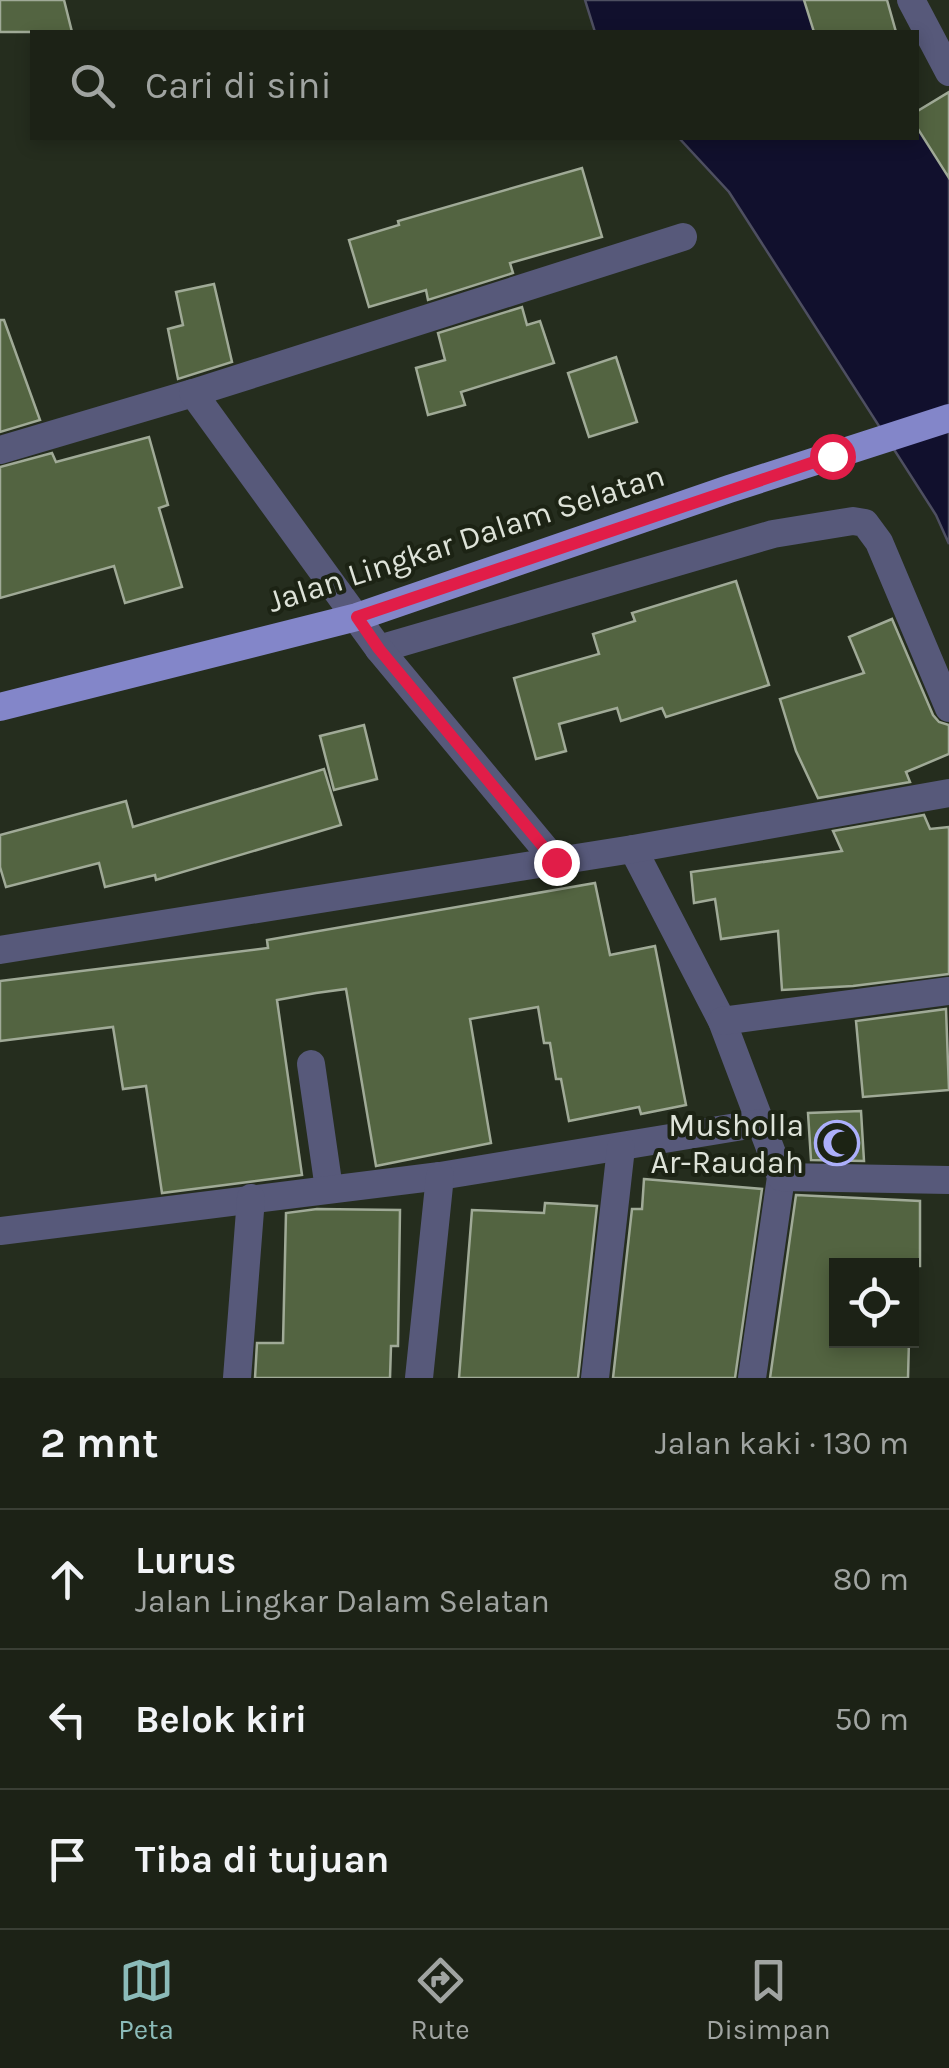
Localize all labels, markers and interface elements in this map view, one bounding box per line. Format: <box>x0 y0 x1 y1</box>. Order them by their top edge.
search box <box>30 30 919 140</box>
icon: search <box>65 58 120 113</box>
text: Cari di sini <box>145 63 332 108</box>
route start <box>810 434 856 480</box>
street label: Jalan Lingkar Dalam Selatan <box>263 457 669 620</box>
route end <box>534 840 580 886</box>
place label: Musholla Ar-Raudah <box>650 1107 804 1181</box>
mosque icon: Musholla Ar-Raudah <box>814 1120 860 1166</box>
map controls <box>829 1258 919 1348</box>
button: locate <box>829 1258 919 1348</box>
text: 2 mnt <box>40 1418 159 1468</box>
text: Jalan kaki · 130 m <box>655 1425 909 1462</box>
text: Lurus <box>135 1538 236 1583</box>
icon: ahead <box>40 1552 95 1607</box>
text: 80 m <box>833 1561 909 1598</box>
text: Jalan Lingkar Dalam Selatan <box>135 1583 550 1620</box>
icon: left <box>40 1692 95 1747</box>
text: Belok kiri <box>135 1697 307 1742</box>
text: 50 m <box>834 1701 909 1738</box>
icon: arrive <box>40 1832 95 1887</box>
text: Tiba di tujuan <box>135 1837 390 1882</box>
tab: Peta <box>118 1953 174 2046</box>
tab: Rute <box>411 1953 470 2046</box>
tab: Disimpan <box>706 1953 831 2046</box>

